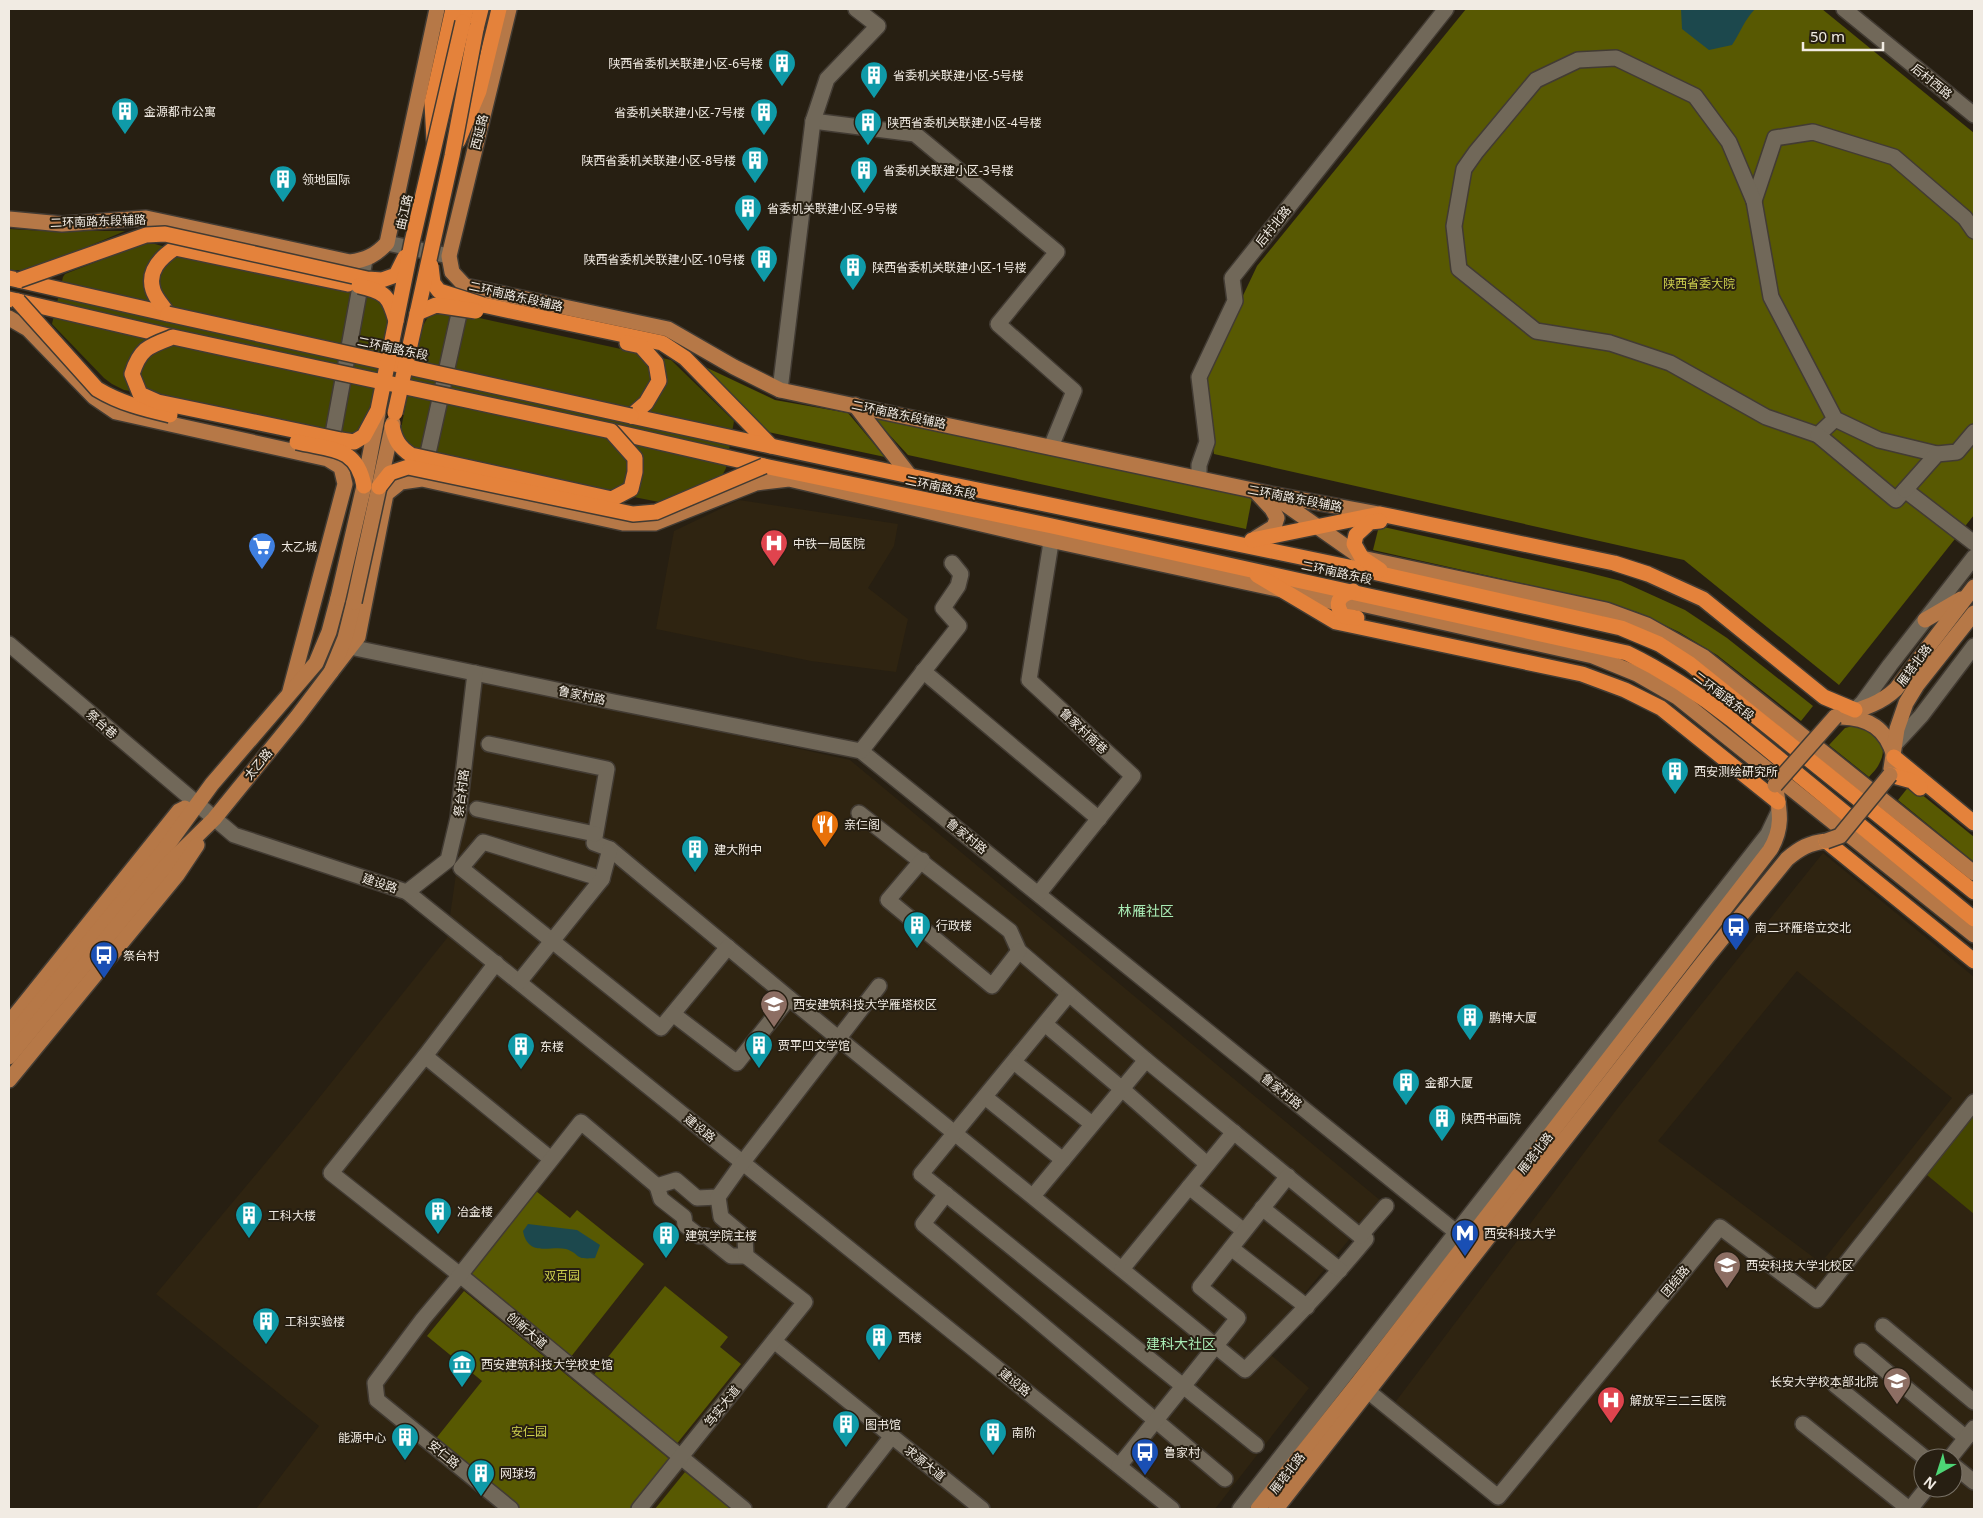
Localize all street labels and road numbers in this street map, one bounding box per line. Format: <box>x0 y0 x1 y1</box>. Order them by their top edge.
street label: 后村西路 <box>1908 59 1956 103</box>
street label: 西延路 <box>466 112 492 152</box>
street label: 曲江路 <box>392 193 416 231</box>
street label: 后村北路 <box>1251 202 1295 250</box>
street label: 二环南路东段辅路 <box>50 211 146 231</box>
street label: 二环南路东段辅路 <box>467 277 565 315</box>
street label: 二环南路东段 <box>356 332 430 364</box>
street label: 二环南路东段辅路 <box>850 396 948 432</box>
street label: 二环南路东段 <box>904 471 978 503</box>
street label: 二环南路东段辅路 <box>1246 480 1344 516</box>
street label: 二环南路东段 <box>1300 556 1374 588</box>
street label: 雁塔北路 <box>1893 641 1935 689</box>
street label: 二环南路东段 <box>1690 668 1758 724</box>
street label: 鲁家村路 <box>557 682 607 708</box>
street label: 鲁家村南巷 <box>1056 704 1112 758</box>
street label: 祭台巷 <box>83 706 121 742</box>
street label: 太乙路 <box>240 745 276 783</box>
street label: 祭台村路 <box>450 768 472 818</box>
street label: 鲁家村路 <box>943 814 991 858</box>
street label: 建设路 <box>360 869 400 897</box>
street label: 鲁家村路 <box>1258 1069 1306 1113</box>
street label: 建设路 <box>681 1110 719 1146</box>
street label: 雁塔北路 <box>1514 1129 1556 1177</box>
street label: 团结路 <box>1657 1262 1693 1300</box>
street label: 创新大道 <box>503 1308 551 1352</box>
street label: 建设路 <box>996 1364 1034 1400</box>
street label: 笃实大道 <box>700 1382 744 1430</box>
street label: 安仁路 <box>425 1436 463 1472</box>
street label: 求源大道 <box>901 1441 949 1485</box>
street label: 雁塔北路 <box>1266 1449 1308 1497</box>

